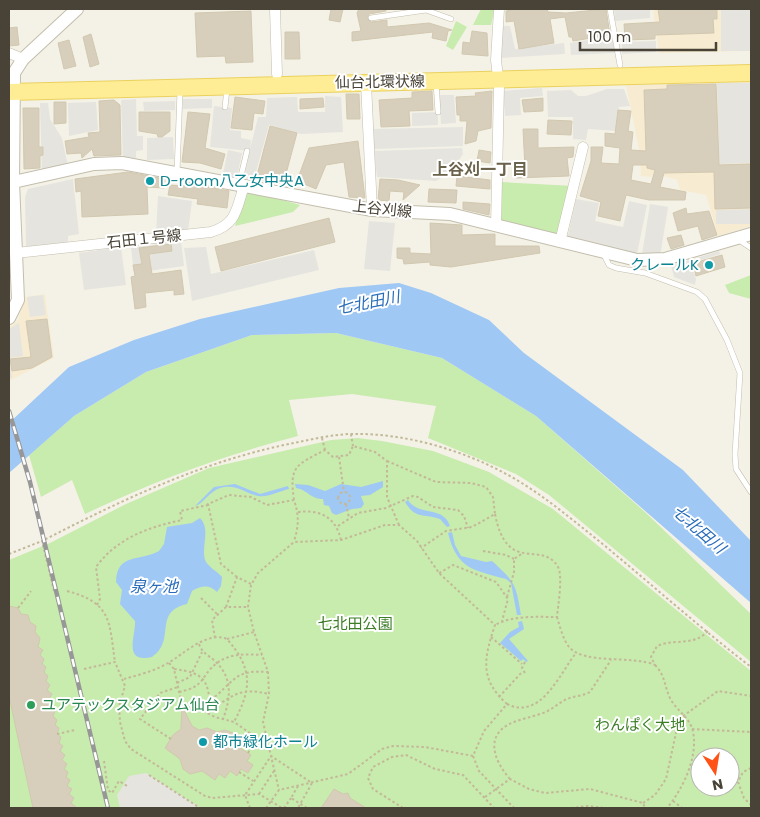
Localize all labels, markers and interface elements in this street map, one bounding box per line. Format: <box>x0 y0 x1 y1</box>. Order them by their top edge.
scale bar <box>580 20 716 52</box>
text: 100 m <box>588 26 631 47</box>
street label: 仙台北環状線 <box>335 70 425 93</box>
district label: 上谷刈一丁目 <box>432 158 528 181</box>
place label: D-room八乙女中央A <box>160 170 304 191</box>
marker: D-room八乙女中央A <box>144 175 156 187</box>
street label: 上谷刈線 <box>351 195 413 222</box>
street label: 石田１号線 <box>106 224 182 253</box>
place label: クレールK <box>630 254 699 275</box>
marker: クレールK <box>703 259 715 271</box>
water label: 七北田川 <box>334 285 404 320</box>
water label: 七北田川 <box>667 500 732 560</box>
water label: 泉ヶ池 <box>130 575 180 598</box>
park label: 七北田公園 <box>317 613 393 634</box>
place label: ユアテックスタジアム仙台 <box>41 694 220 715</box>
marker: ユアテックスタジアム仙台 <box>25 699 37 711</box>
park label: わんぱく大地 <box>595 714 685 735</box>
place label: 都市緑化ホール <box>213 731 318 752</box>
marker: 都市緑化ホール <box>197 736 209 748</box>
north arrow <box>690 747 740 797</box>
text: N <box>710 774 725 796</box>

